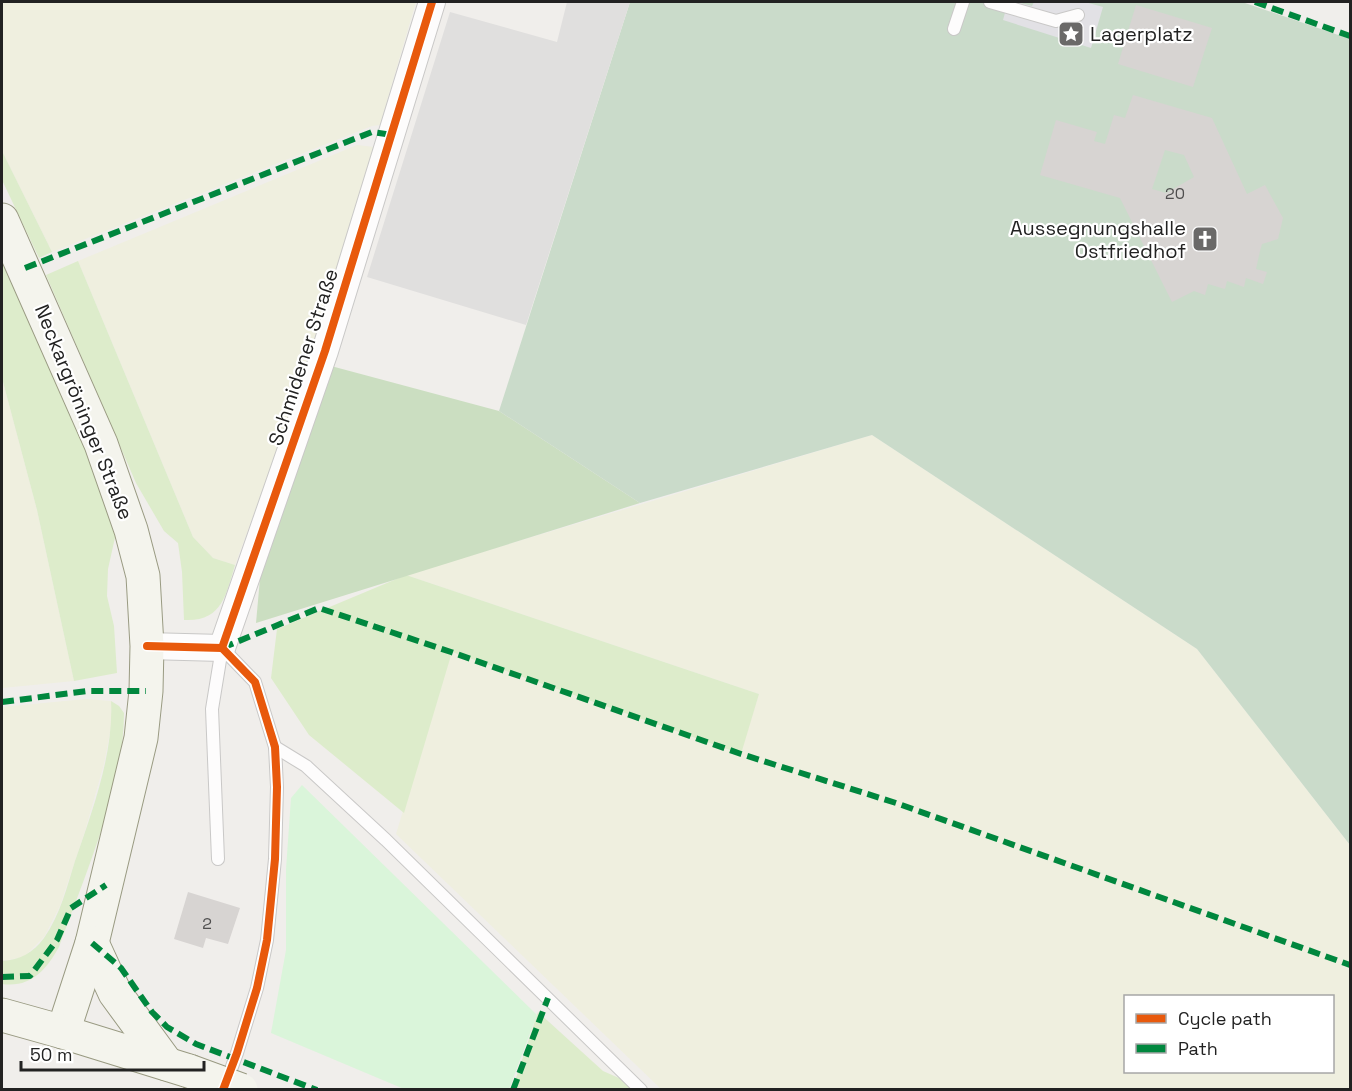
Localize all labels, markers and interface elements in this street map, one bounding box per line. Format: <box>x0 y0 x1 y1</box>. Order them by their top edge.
place icon: Lagerplatz <box>1056 19 1086 49</box>
place label: Lagerplatz <box>1090 21 1193 47</box>
house number: 20 <box>1165 183 1185 204</box>
place label: Aussegnungshalle Ostfriedhof <box>1010 215 1186 264</box>
church icon: Aussegnungshalle Ostfriedhof <box>1190 224 1220 254</box>
street label: Schmidener Straße <box>262 265 344 449</box>
street label: Neckargröninger Straße <box>29 301 139 523</box>
house number: 2 <box>202 913 212 934</box>
legend <box>1124 995 1334 1073</box>
text: Cycle path <box>1178 1007 1272 1030</box>
scale bar <box>21 1034 204 1072</box>
text: Path <box>1178 1037 1218 1060</box>
text: 50 m <box>30 1043 72 1066</box>

